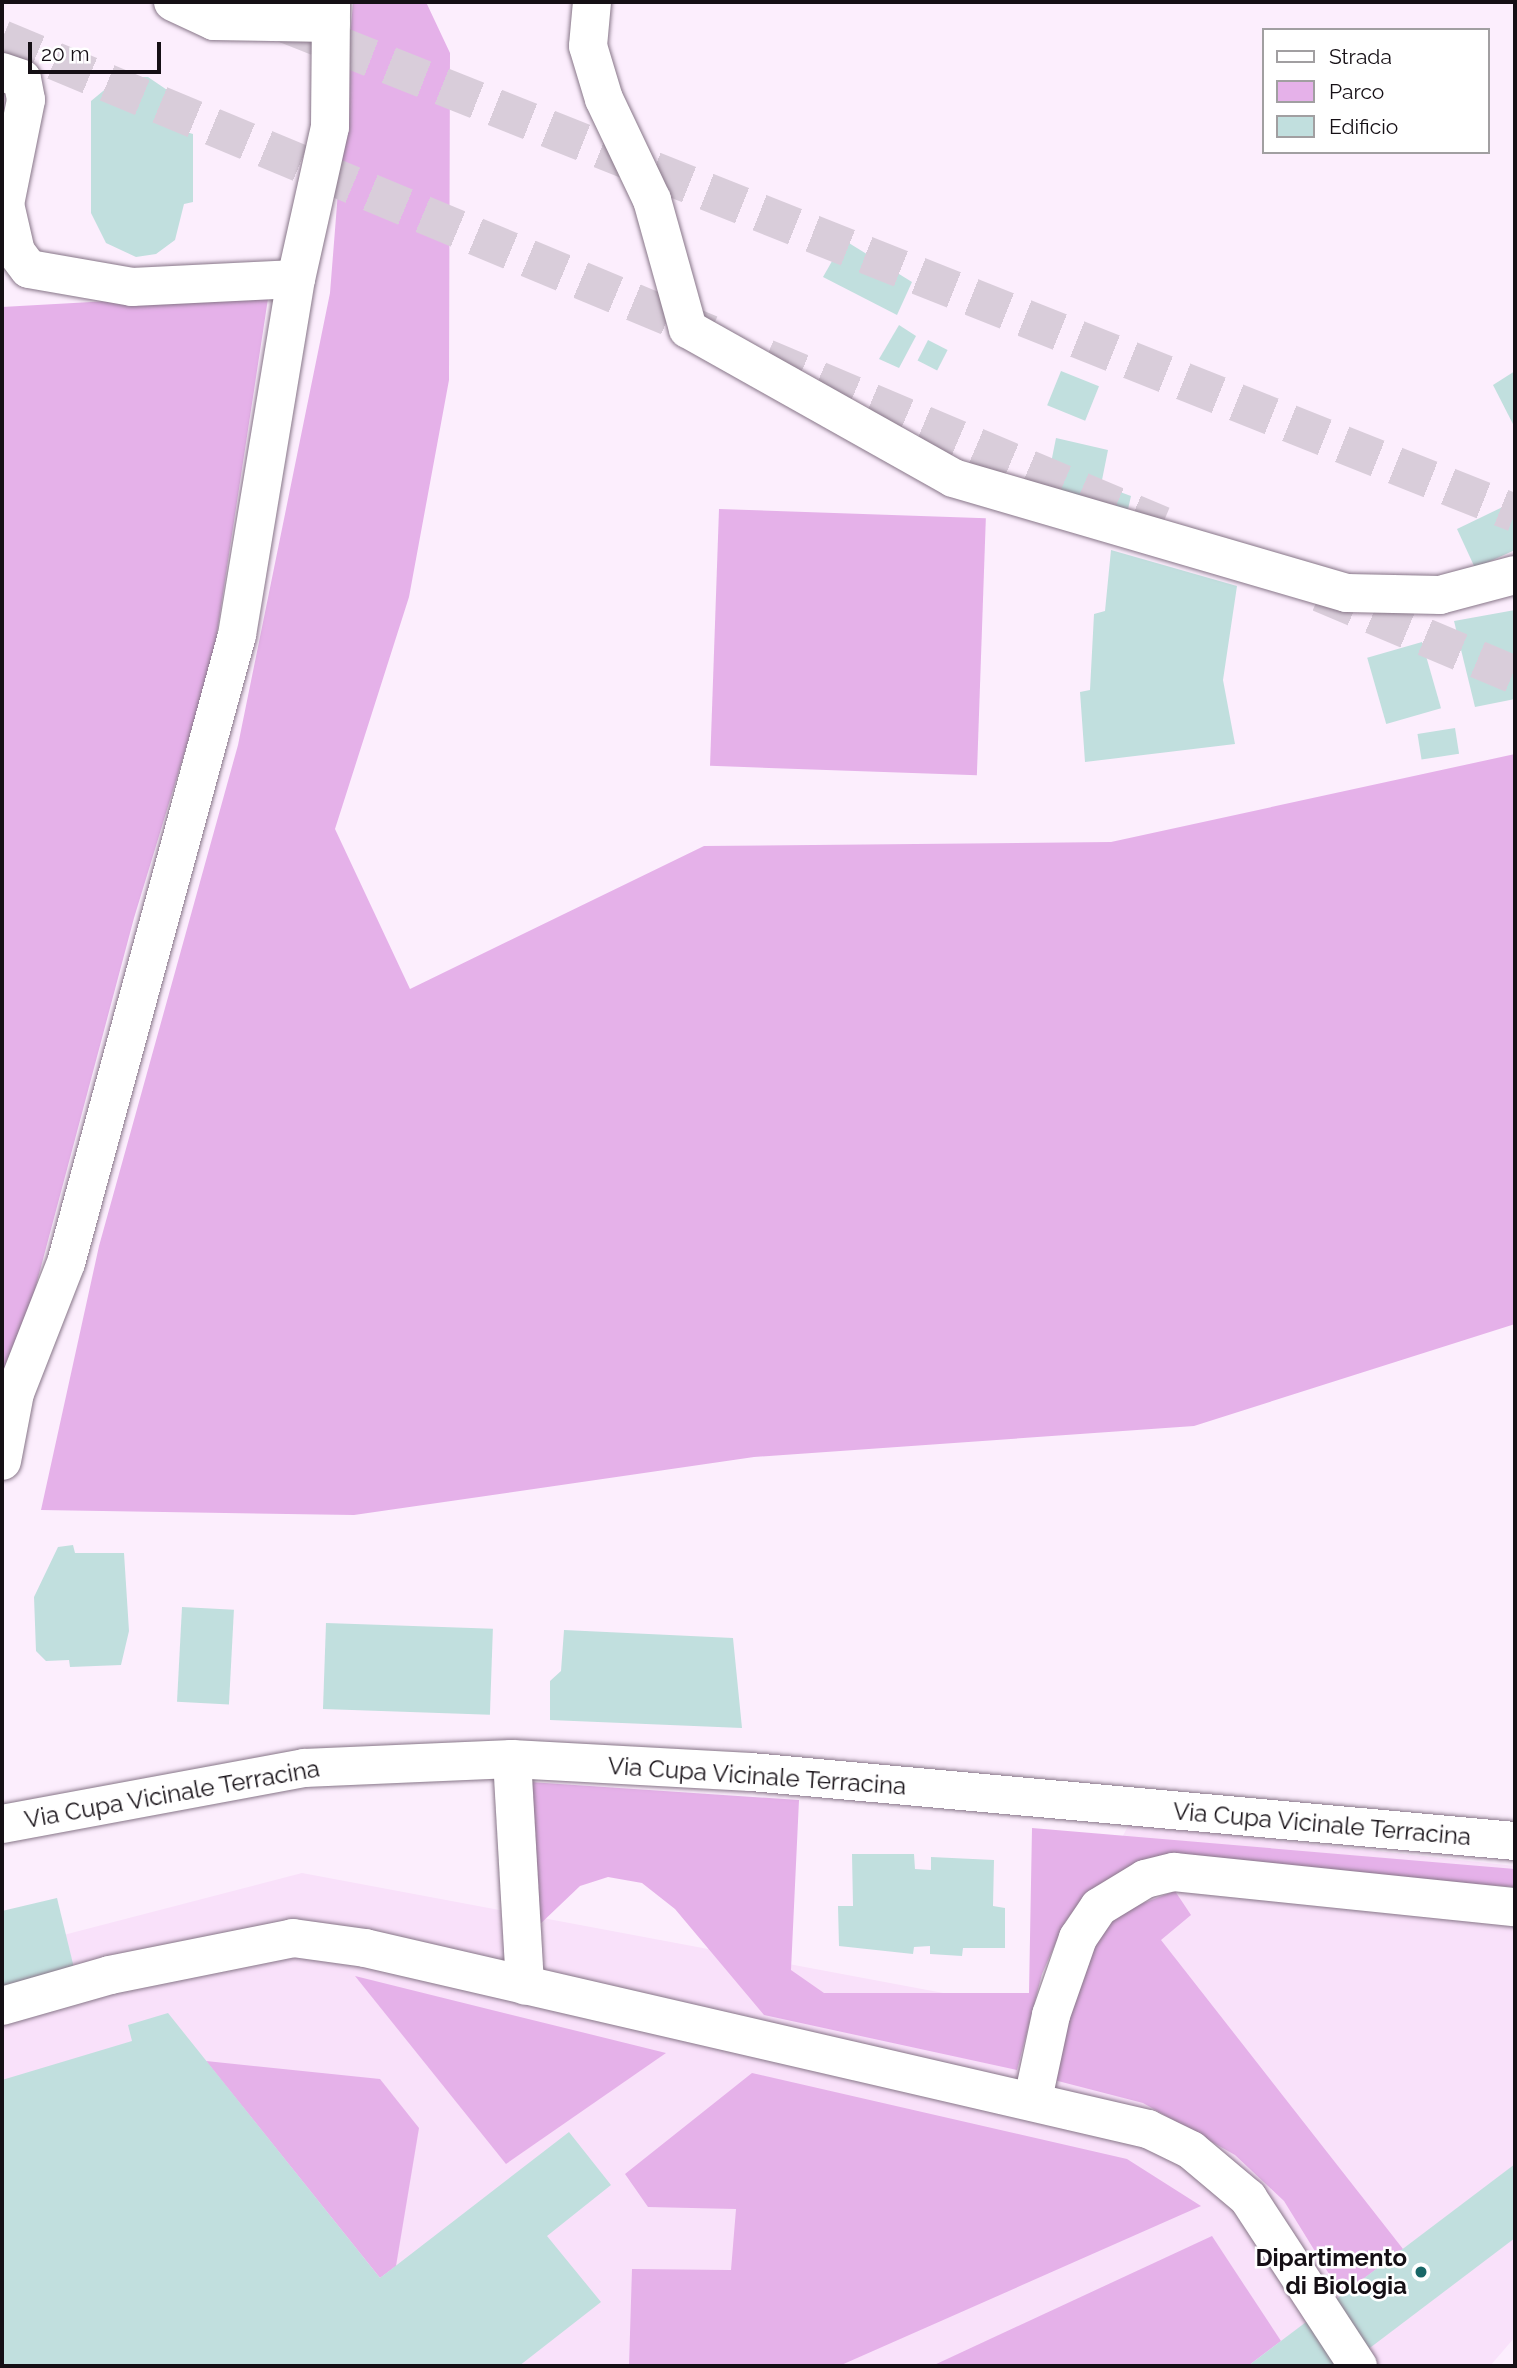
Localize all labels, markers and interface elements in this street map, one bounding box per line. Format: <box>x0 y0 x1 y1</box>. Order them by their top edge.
scale bar <box>32 28 164 72</box>
legend <box>1262 28 1489 154</box>
text: 20 m <box>41 41 89 66</box>
text: Strada <box>1329 44 1392 69</box>
text: Parco <box>1329 79 1384 104</box>
text: Edificio <box>1329 114 1398 139</box>
street label: Via Cupa Vicinale Terracina <box>606 1751 908 1801</box>
street label: Via Cupa Vicinale Terracina <box>21 1754 323 1834</box>
street label: Via Cupa Vicinale Terracina <box>1171 1797 1473 1851</box>
place label: Dipartimento di Biologia <box>1255 2244 1407 2300</box>
marker: Dipartimento di Biologia <box>1413 2264 1429 2280</box>

